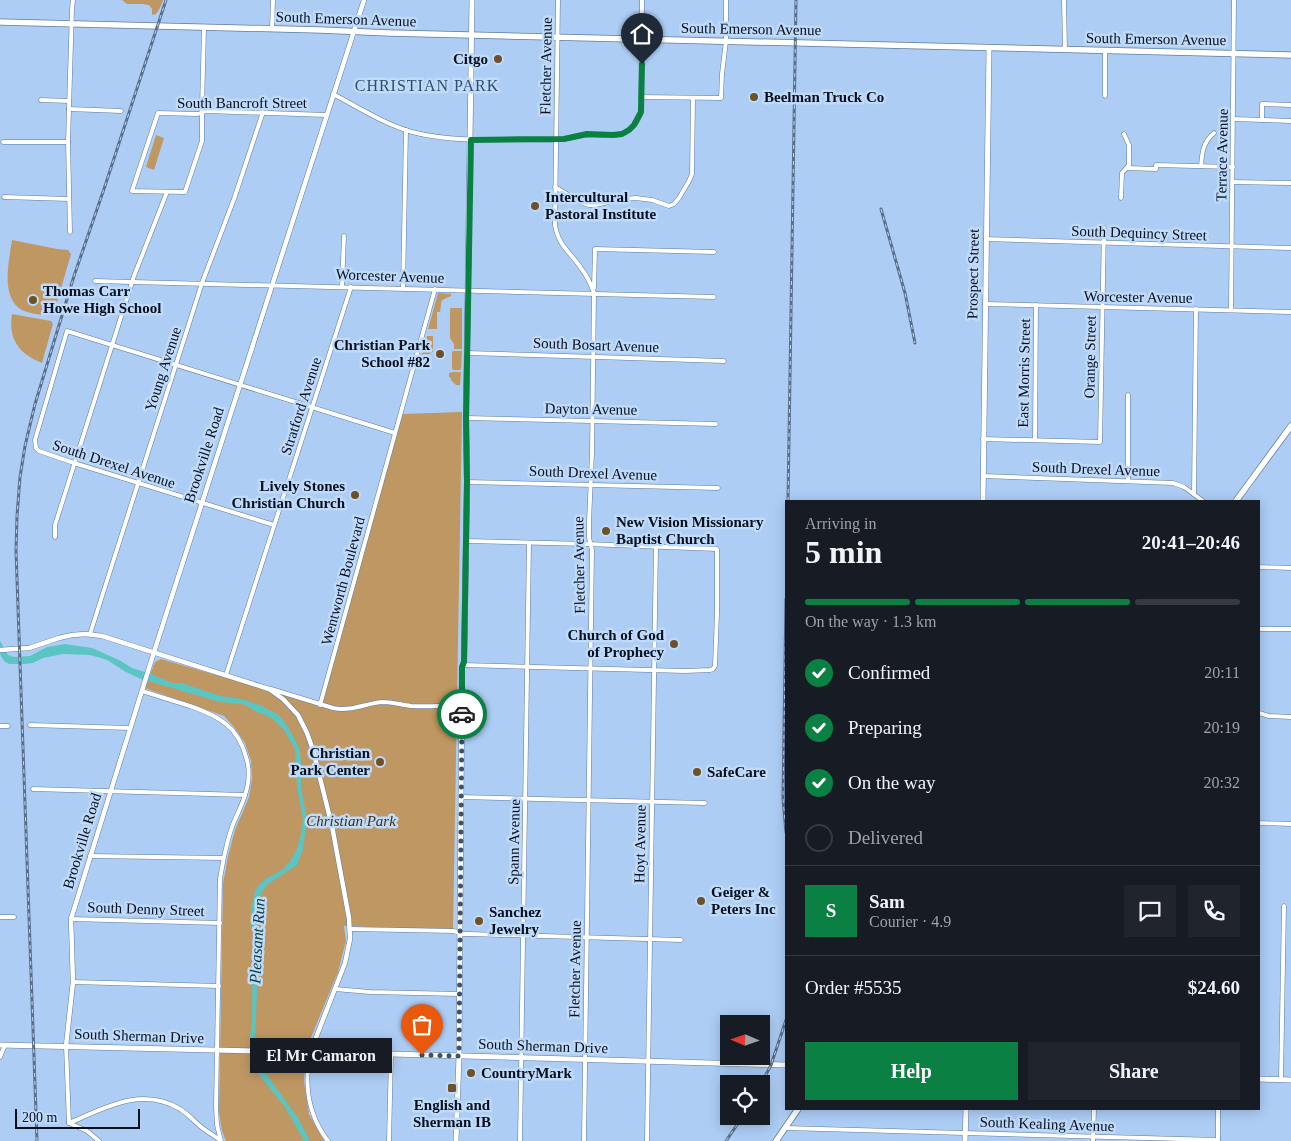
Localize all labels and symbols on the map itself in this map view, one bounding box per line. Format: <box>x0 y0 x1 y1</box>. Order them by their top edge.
street label: South Emerson Avenue <box>275 9 417 29</box>
pin <box>621 13 663 64</box>
street label: Fletcher Avenue <box>537 17 555 115</box>
street label: South Emerson Avenue <box>681 20 822 38</box>
street label: South Emerson Avenue <box>1086 30 1227 48</box>
place label: Citgo <box>453 51 488 67</box>
marker: Citgo <box>492 53 504 65</box>
district label: CHRISTIAN PARK <box>355 77 499 94</box>
place label: Beelman Truck Co <box>764 89 884 105</box>
marker: Beelman Truck Co <box>748 91 760 103</box>
street label: South Bancroft Street <box>177 95 308 111</box>
street label: Terrace Avenue <box>1213 108 1231 202</box>
place label: Intercultural Pastoral Institute <box>545 189 657 222</box>
marker: Intercultural Pastoral Institute <box>529 200 541 212</box>
street label: South Dequincy Street <box>1071 223 1208 243</box>
street label: Prospect Street <box>964 228 982 319</box>
street label: Worcester Avenue <box>335 266 445 286</box>
place label: Thomas Carr Howe High School <box>43 283 161 316</box>
street label: Worcester Avenue <box>1083 288 1193 306</box>
marker: Thomas Carr Howe High School <box>27 294 39 306</box>
street label: Orange Street <box>1081 315 1099 399</box>
street label: East Morris Street <box>1015 317 1033 428</box>
street label: Young Avenue <box>142 324 184 413</box>
street label: South Bosart Avenue <box>533 335 660 355</box>
place label: Christian Park School #82 <box>334 337 431 370</box>
marker: Christian Park School #82 <box>434 348 446 360</box>
street label: Stratford Avenue <box>278 355 324 457</box>
street label: Dayton Avenue <box>545 400 638 418</box>
street label: Brookville Road <box>181 405 227 505</box>
street label: South Drexel Avenue <box>51 437 178 491</box>
street label: South Drexel Avenue <box>1032 459 1161 479</box>
street label: South Drexel Avenue <box>529 463 658 483</box>
place label: Lively Stones Christian Church <box>232 478 346 511</box>
marker: Lively Stones Christian Church <box>349 489 361 501</box>
street label: Wentworth Boulevard <box>318 514 368 647</box>
place label: New Vision Missionary Baptist Church <box>616 514 764 547</box>
street label: Fletcher Avenue <box>570 516 588 614</box>
marker: New Vision Missionary Baptist Church <box>600 525 612 537</box>
place label: Church of God of Prophecy <box>568 627 665 660</box>
marker: Church of God of Prophecy <box>668 638 680 650</box>
courier <box>437 689 487 739</box>
place label: Christian Park Center <box>290 745 371 778</box>
marker: Christian Park Center <box>374 756 386 768</box>
place label: SafeCare <box>707 764 766 780</box>
marker: SafeCare <box>691 766 703 778</box>
street label: Brookville Road <box>60 791 104 891</box>
street label: Spann Avenue <box>505 799 523 885</box>
street label: Hoyt Avenue <box>631 804 649 883</box>
park label: Christian Park <box>306 813 396 829</box>
place label: Geiger & Peters Inc <box>711 884 776 917</box>
marker: Geiger & Peters Inc <box>695 895 707 907</box>
water label: Pleasant Run <box>246 898 268 985</box>
street label: South Denny Street <box>87 899 206 919</box>
place label: Sanchez Jewelry <box>489 904 542 937</box>
marker: Sanchez Jewelry <box>473 915 485 927</box>
street label: Fletcher Avenue <box>566 920 584 1018</box>
pin <box>401 1004 443 1055</box>
north arrow <box>720 1015 770 1065</box>
street label: South Sherman Drive <box>74 1026 205 1046</box>
street label: South Sherman Drive <box>478 1036 609 1056</box>
callout: El Mr Camaron <box>250 1038 392 1072</box>
place label: CountryMark <box>481 1065 572 1081</box>
marker: CountryMark <box>465 1067 477 1079</box>
marker: English and Sherman IB <box>446 1082 458 1094</box>
place label: English and Sherman IB <box>413 1097 491 1130</box>
scale bar <box>15 1106 140 1129</box>
street label: South Kealing Avenue <box>979 1114 1115 1134</box>

